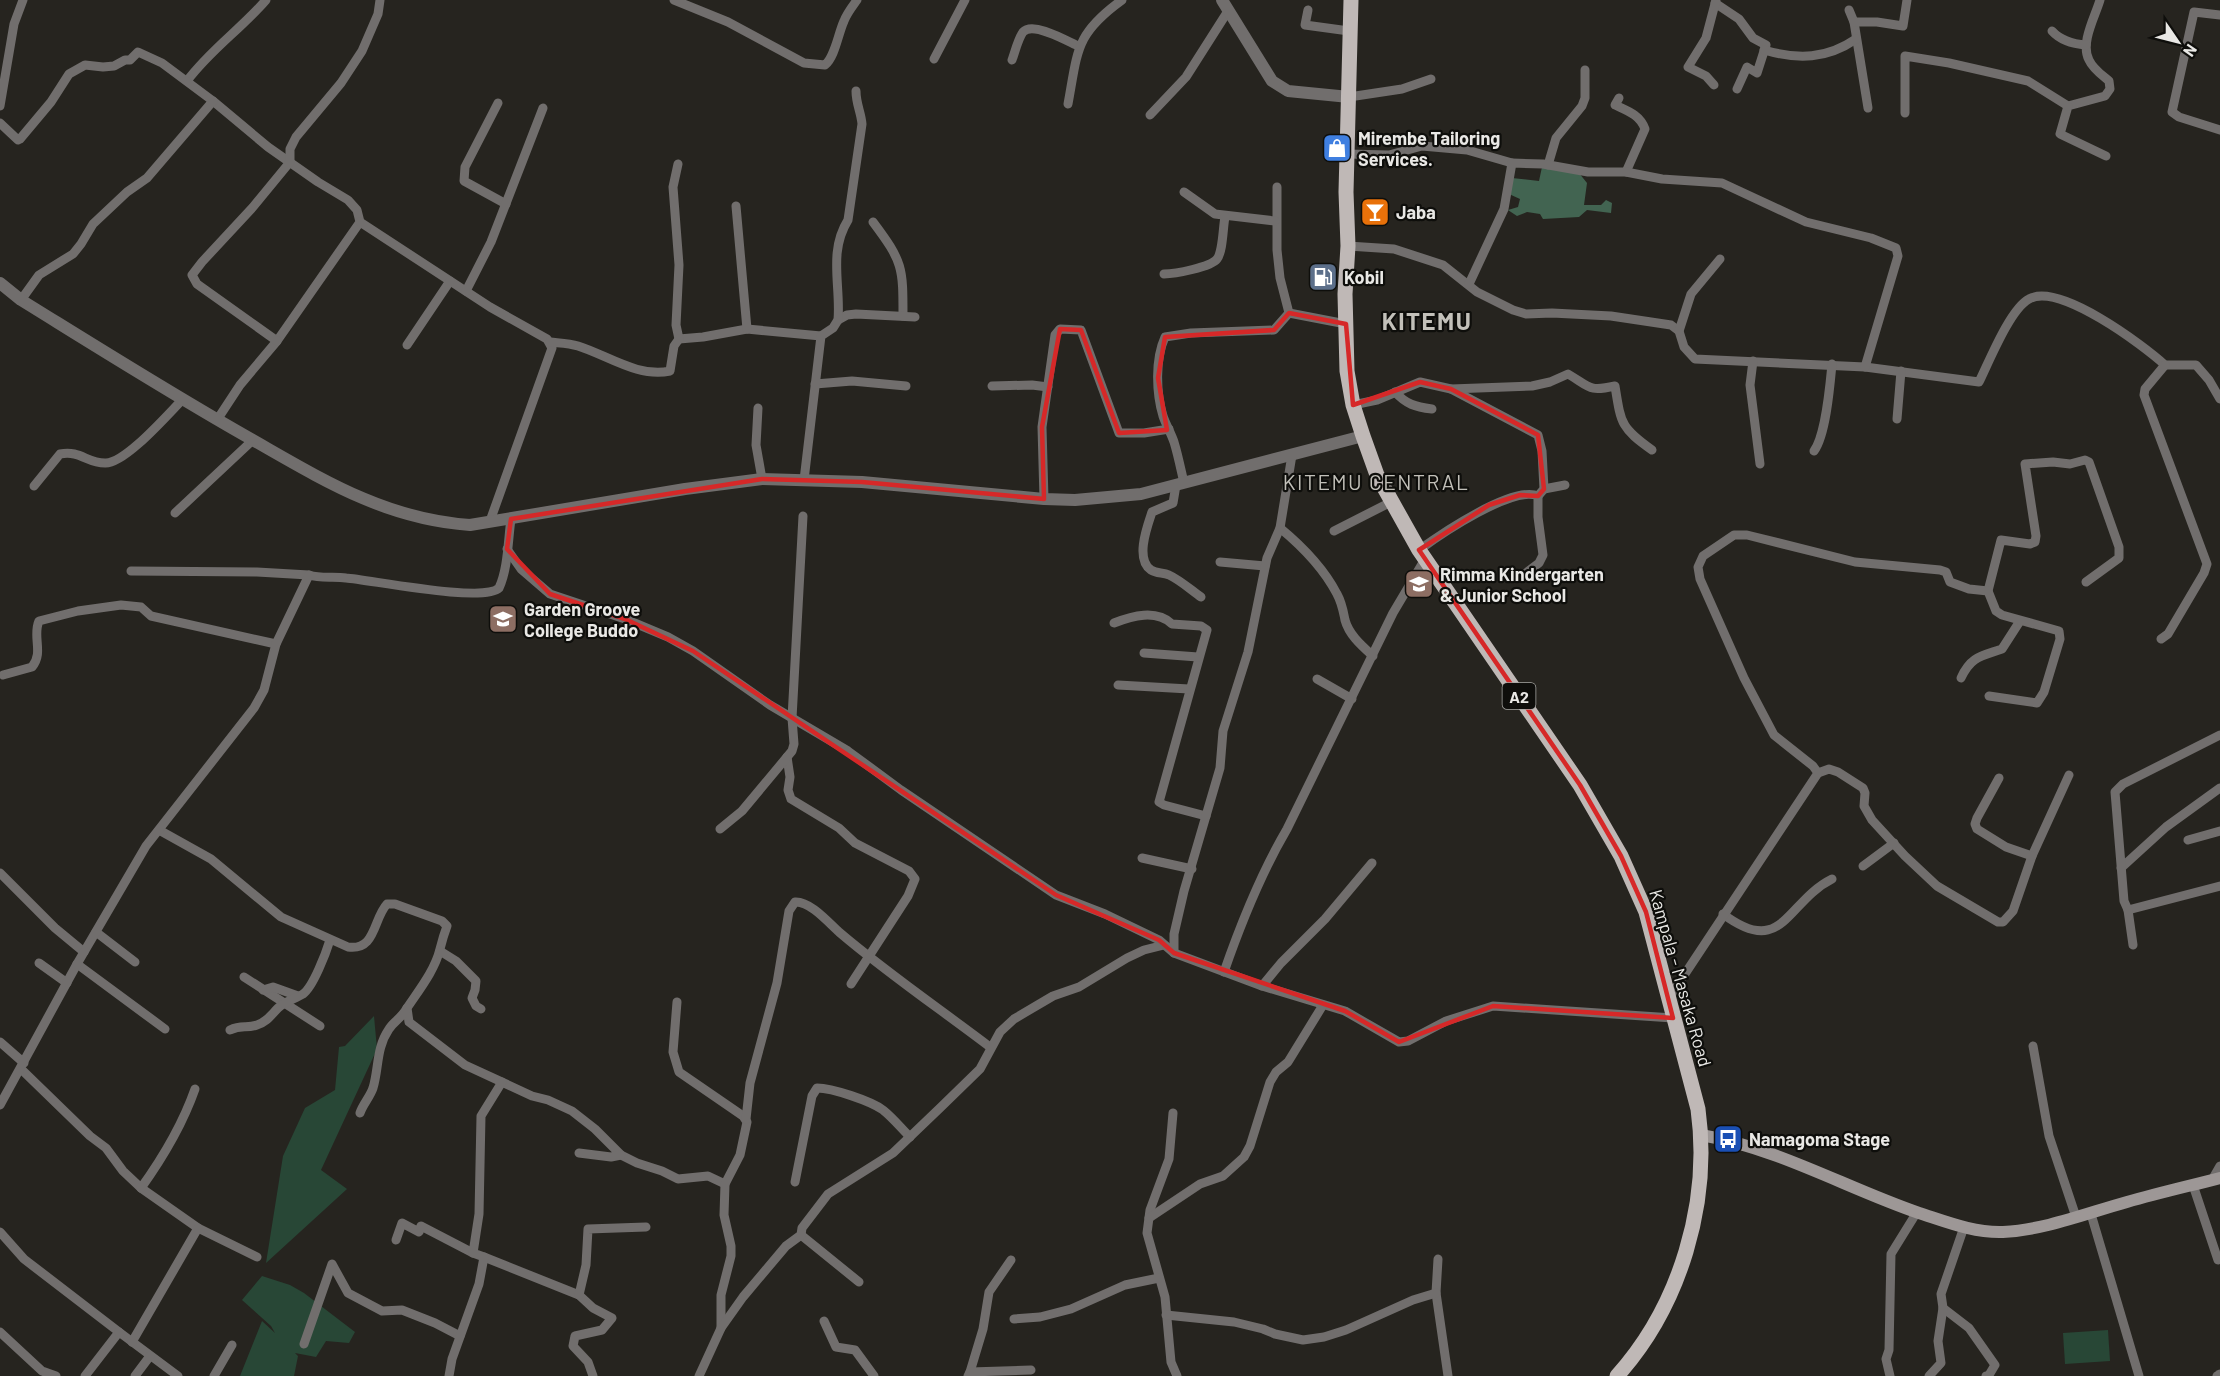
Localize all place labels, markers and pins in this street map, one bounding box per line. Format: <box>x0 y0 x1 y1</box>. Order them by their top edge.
place label: Mirembe Tailoring Services. <box>1358 127 1500 170</box>
shop icon: Mirembe Tailoring Services. <box>1321 132 1353 164</box>
bar icon: Jaba <box>1359 196 1391 228</box>
place label: Jaba <box>1396 201 1436 223</box>
fuel station icon: Kobil <box>1307 261 1339 293</box>
place label: Kobil <box>1344 266 1384 288</box>
place label: Rimma Kindergarten & Junior School <box>1440 563 1604 606</box>
school or university icon: Rimma Kindergarten & Junior School <box>1403 568 1435 600</box>
place label: Garden Groove College Buddo <box>524 598 641 641</box>
school or university icon: Garden Groove College Buddo <box>487 603 519 635</box>
bus stop icon: Namagoma Stage <box>1712 1123 1744 1155</box>
place label: Namagoma Stage <box>1749 1128 1890 1150</box>

